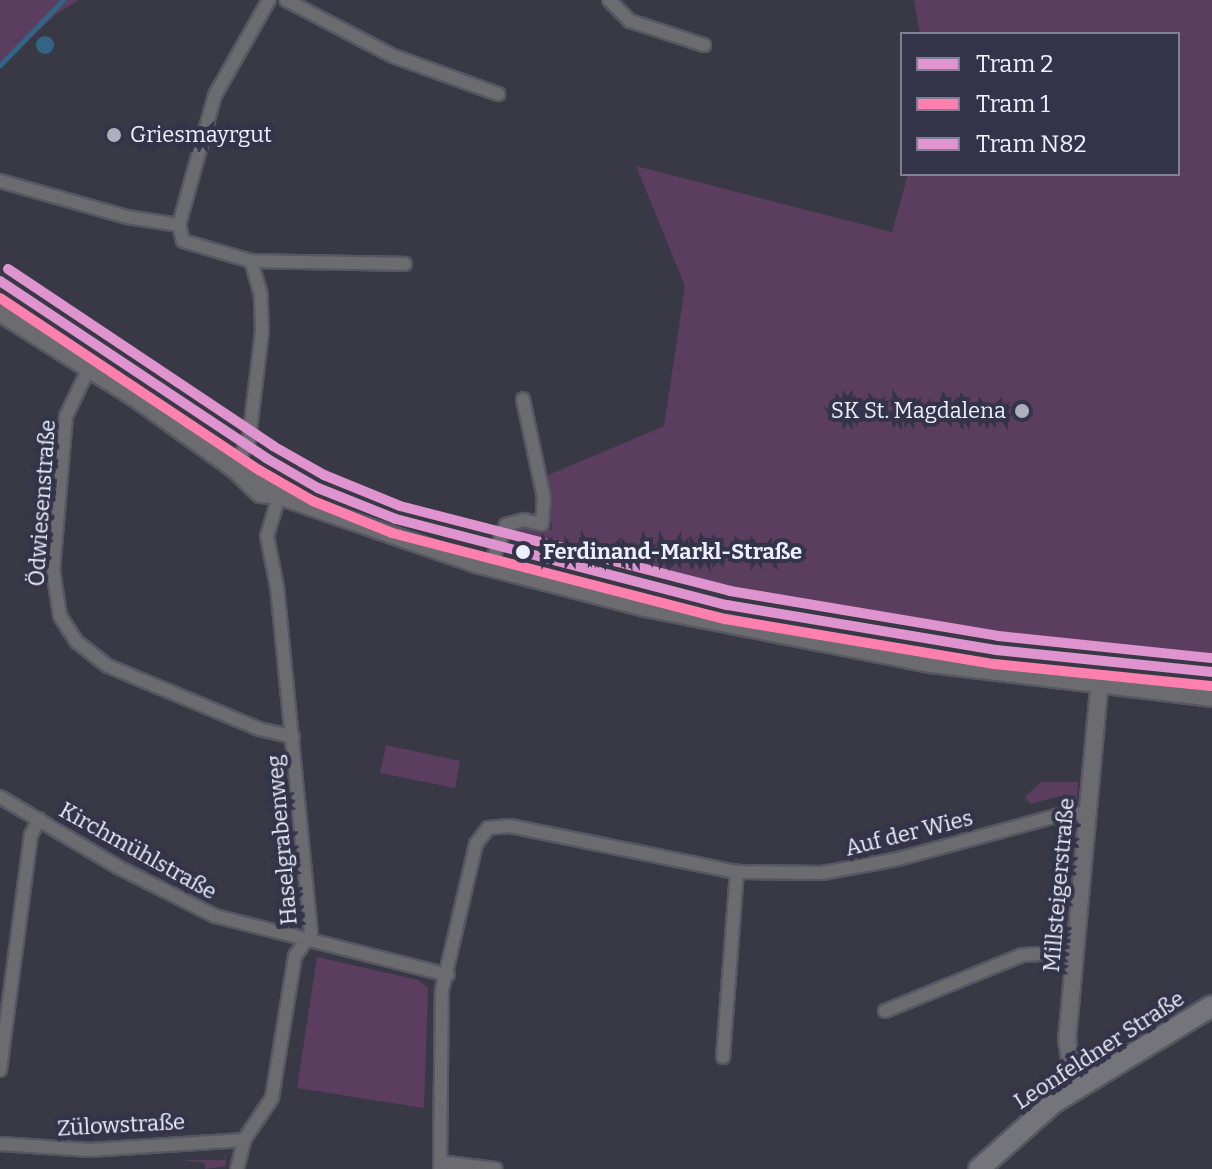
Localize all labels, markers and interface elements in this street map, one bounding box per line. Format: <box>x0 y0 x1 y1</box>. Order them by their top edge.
legend <box>900 32 1180 176</box>
text: Tram 2 <box>976 50 1053 78</box>
text: Tram 1 <box>976 90 1050 118</box>
place label: Griesmayrgut <box>130 122 272 148</box>
marker: Griesmayrgut <box>105 126 123 144</box>
text: Tram N82 <box>976 130 1087 158</box>
place label: SK St. Magdalena <box>831 398 1006 424</box>
marker: SK St. Magdalena <box>1013 402 1031 420</box>
street label: Ödwiesenstraße <box>23 419 61 587</box>
marker: Ferdinand-Markl-Straße <box>510 539 536 565</box>
place label: Ferdinand-Markl-Straße <box>543 539 802 565</box>
street label: Haselgrabenweg <box>261 754 303 926</box>
street label: Kirchmühlstraße <box>55 797 221 905</box>
street label: Millsteigerstraße <box>1038 797 1080 973</box>
street label: Auf der Wies <box>843 804 975 862</box>
street label: Leonfeldner Straße <box>1009 985 1189 1115</box>
street label: Zülowstraße <box>56 1108 186 1142</box>

